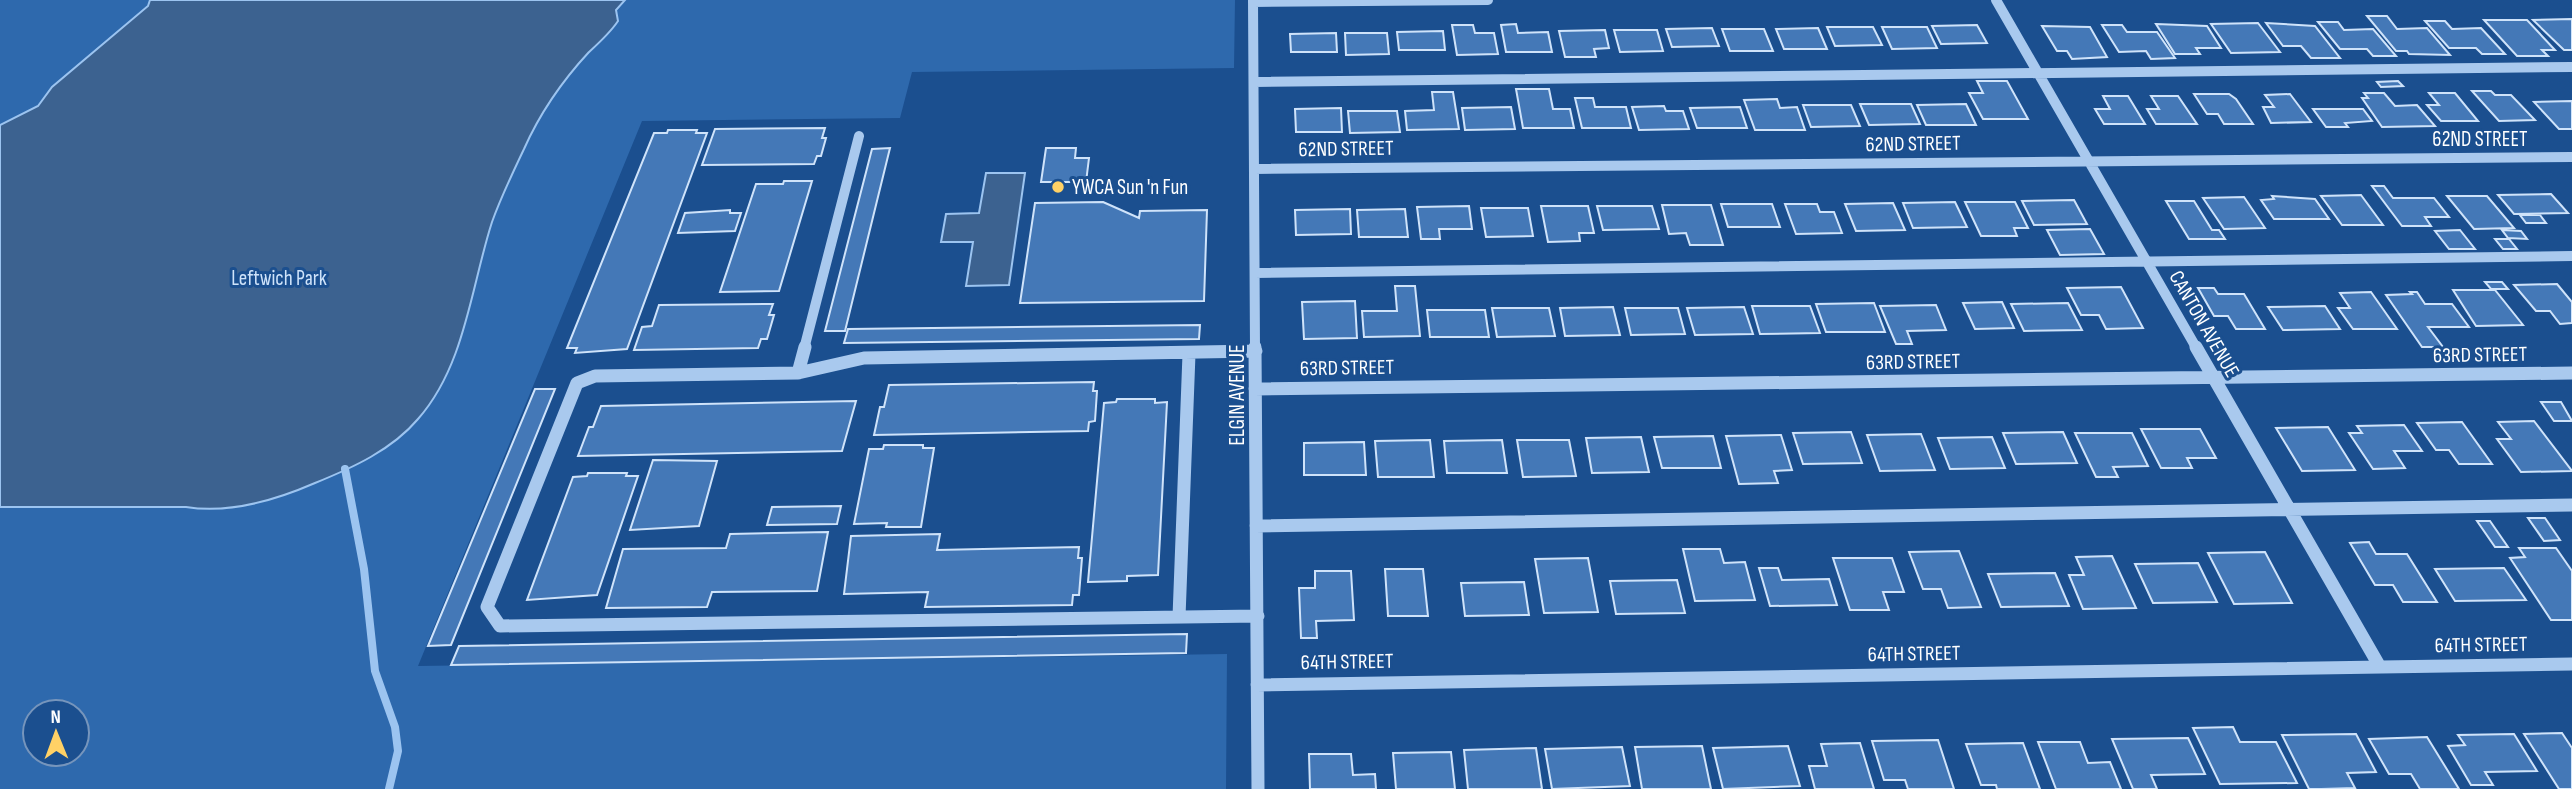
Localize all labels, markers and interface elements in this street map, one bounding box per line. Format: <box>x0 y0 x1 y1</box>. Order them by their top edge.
street label: 62ND STREET <box>2432 127 2528 152</box>
street label: 62ND STREET <box>1865 131 1961 157</box>
street label: 62ND STREET <box>1298 136 1394 162</box>
place label: YWCA Sun 'n Fun <box>1072 175 1188 200</box>
marker: YWCA Sun 'n Fun <box>1050 179 1066 195</box>
park label: Leftwich Park <box>231 266 327 291</box>
street label: CANTON AVENUE <box>2163 266 2245 382</box>
street label: 63RD STREET <box>2433 342 2528 368</box>
street label: ELGIN AVENUE <box>1225 344 1250 446</box>
street label: 63RD STREET <box>1866 349 1961 375</box>
street label: 63RD STREET <box>1300 355 1395 381</box>
street label: 64TH STREET <box>2434 632 2528 658</box>
street label: 64TH STREET <box>1867 641 1961 667</box>
street label: 64TH STREET <box>1300 649 1394 675</box>
north arrow <box>21 698 91 768</box>
text: N <box>50 706 61 729</box>

